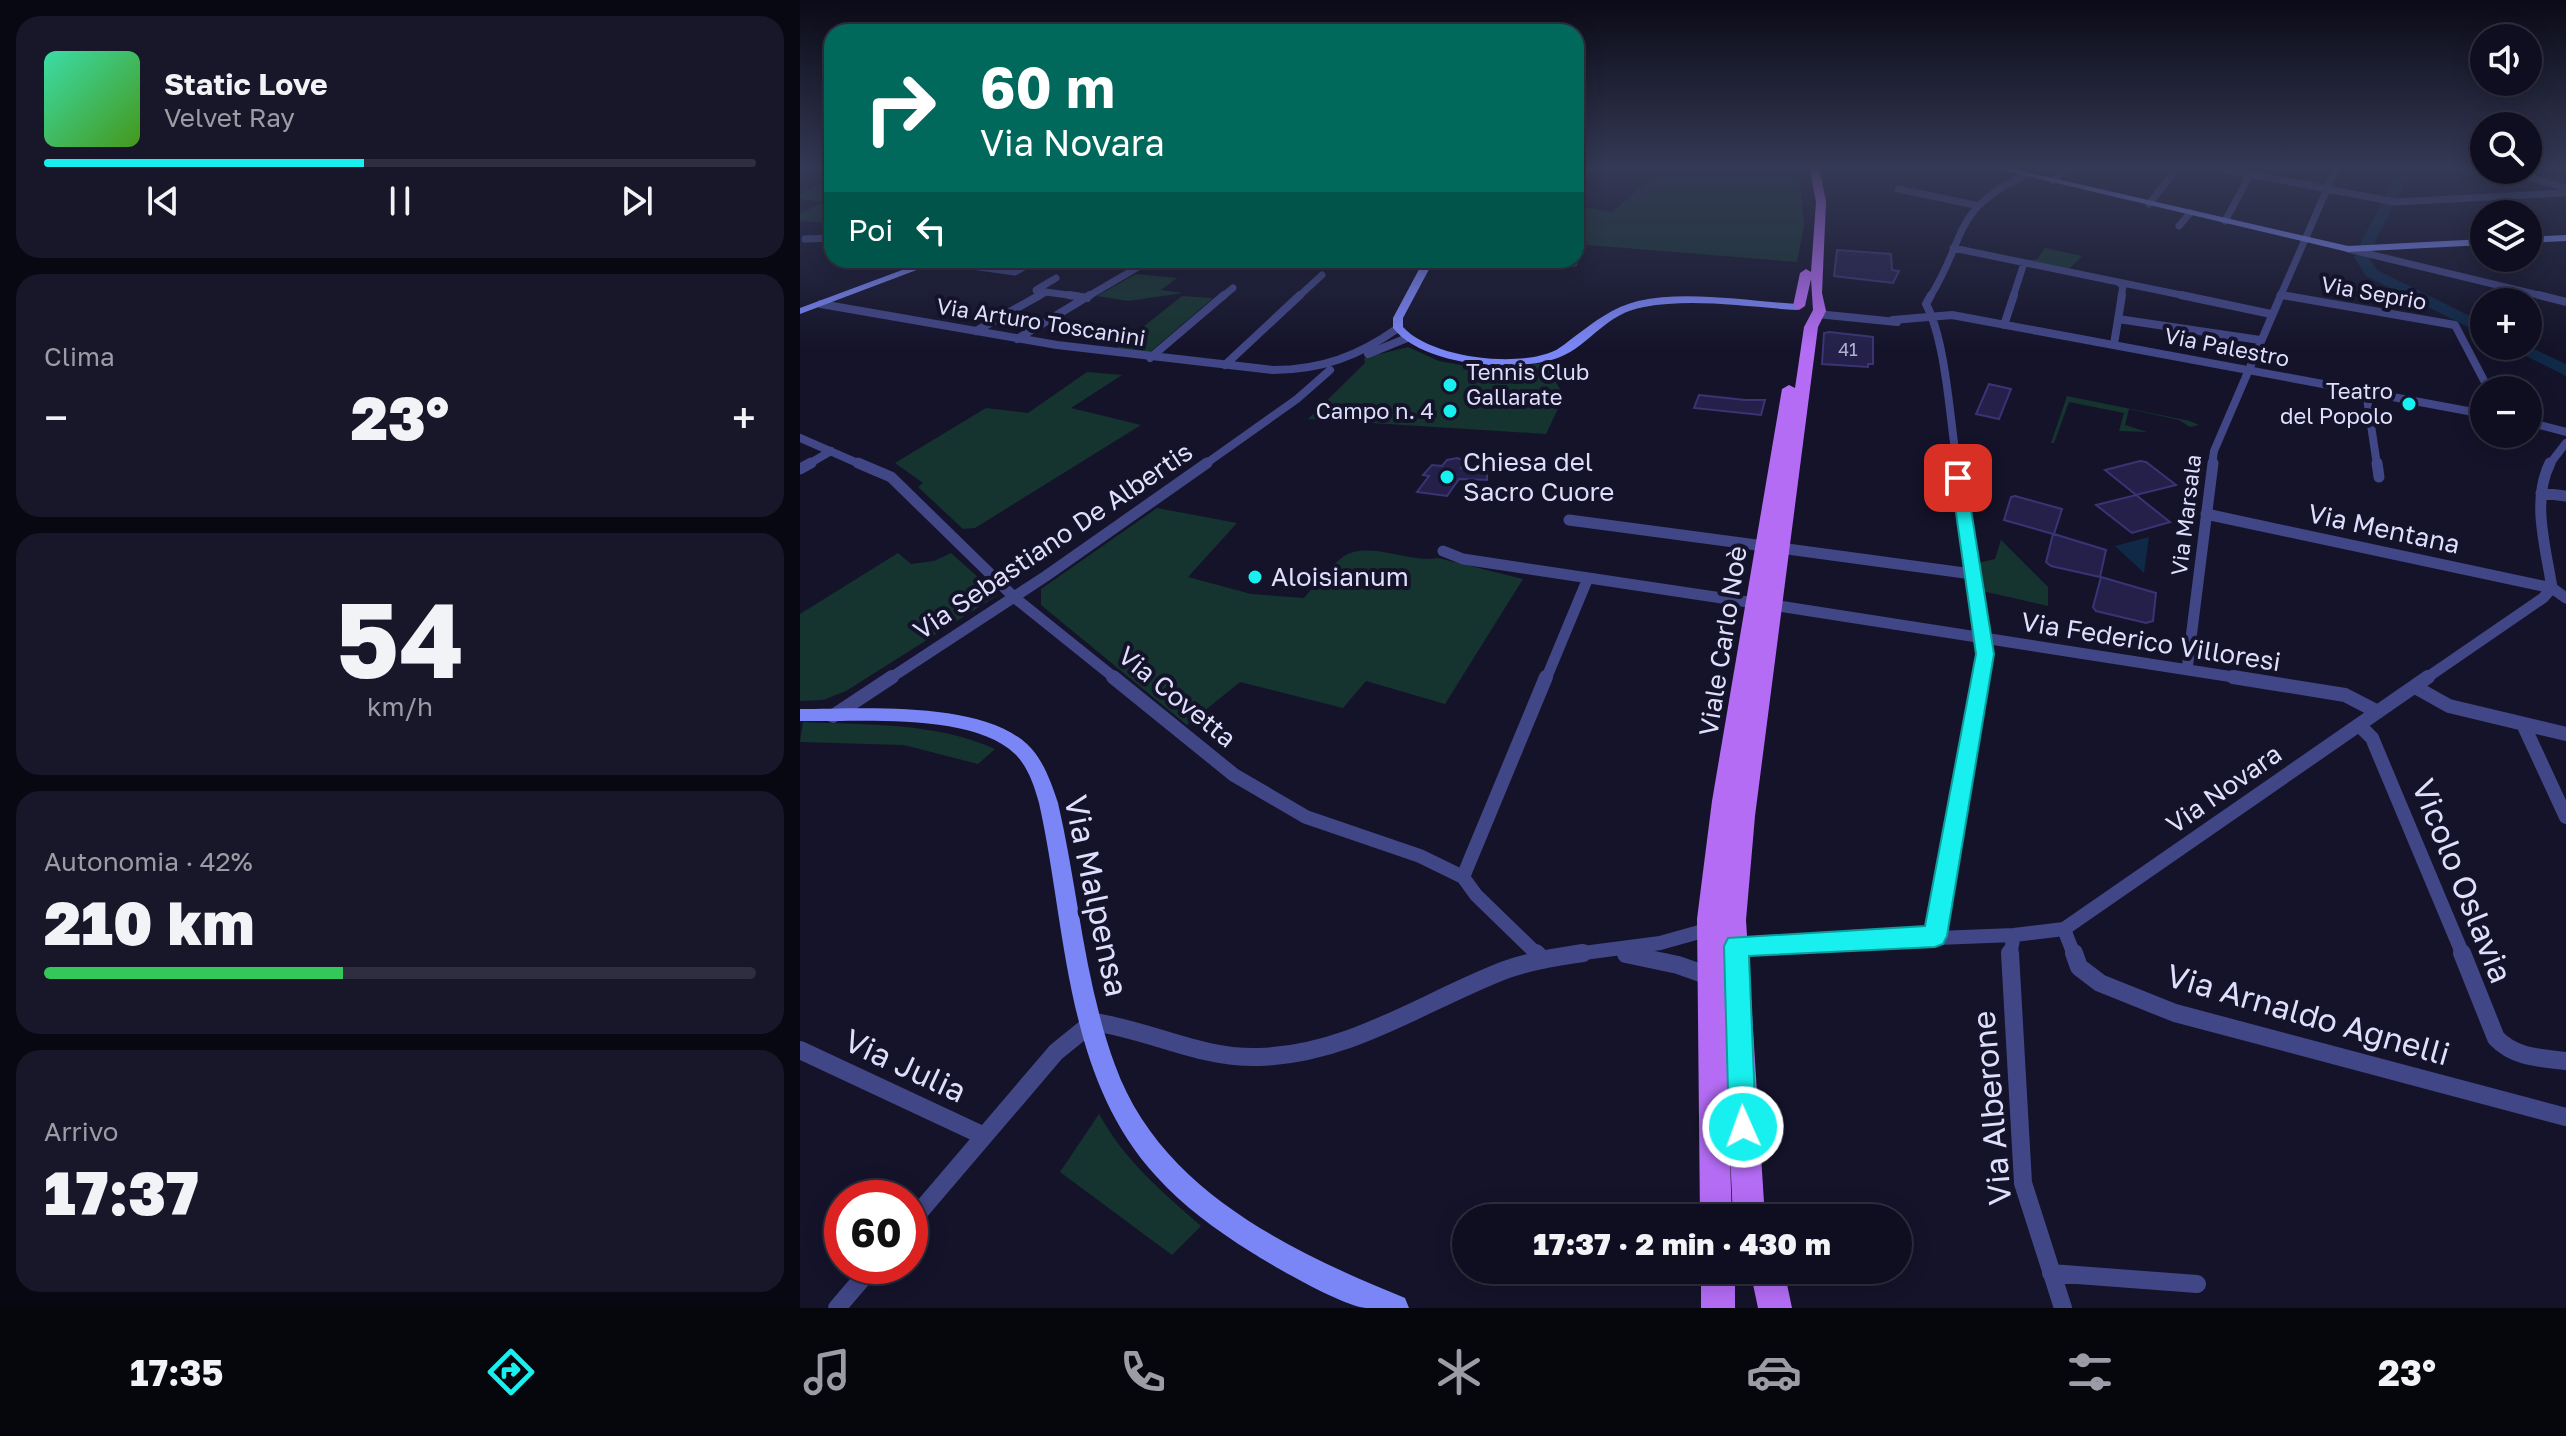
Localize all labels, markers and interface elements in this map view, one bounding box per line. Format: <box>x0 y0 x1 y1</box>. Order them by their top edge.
map controls <box>2470 24 2542 448</box>
button: sound <box>2470 24 2542 96</box>
text: 60 m <box>980 53 1115 120</box>
icon: right <box>848 56 952 160</box>
text: Static Love <box>164 66 328 102</box>
text: Velvet Ray <box>164 102 295 133</box>
button: search <box>2470 112 2542 184</box>
text: Via Novara <box>980 121 1165 164</box>
icon: previous <box>141 179 185 223</box>
icon: pause <box>378 179 422 223</box>
icon: next <box>615 179 659 223</box>
button: layers <box>2470 200 2542 272</box>
icon: left <box>909 208 953 252</box>
text: Poi <box>848 212 893 248</box>
street label: Via Seprio <box>2319 270 2429 315</box>
button: + <box>2470 288 2542 360</box>
street label: Via Arturo Toscanini <box>935 292 1148 351</box>
street label: Via Palestro <box>2162 321 2292 372</box>
house number: 41 <box>1838 338 1858 360</box>
text: Clima <box>44 341 115 372</box>
place label: Tennis Club Gallarate <box>1466 358 1589 410</box>
marker: Tennis Club Gallarate <box>1441 376 1459 394</box>
button: − <box>2470 376 2542 448</box>
place label: Teatro del Popolo <box>2280 377 2393 429</box>
text: 23° <box>351 381 449 453</box>
text: − <box>44 391 68 444</box>
text: + <box>732 391 756 444</box>
marker: Teatro del Popolo <box>2400 395 2418 413</box>
place label: Campo n. 4 <box>1316 397 1434 424</box>
marker: Campo n. 4 <box>1441 402 1459 420</box>
street label: Via Sebastiano De Albertis <box>907 436 1198 646</box>
pin <box>1924 444 1992 512</box>
place label: Chiesa del Sacro Cuore <box>1463 446 1614 507</box>
street label: Via Marsala <box>2165 453 2206 577</box>
icon: arrive <box>1936 456 1980 500</box>
marker: Chiesa del Sacro Cuore <box>1438 468 1456 486</box>
street label: Via Mentana <box>2305 497 2463 560</box>
street label: Viale Carlo Noè <box>1692 544 1753 738</box>
place label: Aloisianum <box>1271 561 1409 592</box>
marker: Aloisianum <box>1246 568 1264 586</box>
text: 54 <box>336 576 464 701</box>
street label: Via Federico Villoresi <box>2019 606 2283 677</box>
street label: Via Covetta <box>1112 640 1243 754</box>
text: km/h <box>367 691 433 722</box>
street label: Via Novara <box>2160 738 2287 840</box>
street label: Vicolo Oslavia <box>2405 773 2521 988</box>
street label: Via Malpensa <box>1057 792 1137 1000</box>
text: Autonomia · 42% <box>44 846 252 877</box>
text: 210 km <box>44 886 254 958</box>
street label: Via Arnaldo Agnelli <box>2162 955 2454 1073</box>
street label: Via Alberone <box>1964 1009 2018 1207</box>
street label: Via Julia <box>838 1020 972 1110</box>
position arrow <box>1701 1085 1785 1169</box>
text: Arrivo <box>44 1116 118 1147</box>
text: 17:37 <box>44 1156 199 1228</box>
speed limit sign: 60 <box>824 1180 928 1284</box>
text: 17:37 · 2 min · 430 m <box>1533 1226 1831 1262</box>
icon: directions <box>483 1344 539 1400</box>
icon: music <box>799 1344 855 1400</box>
icon: phone <box>1115 1344 1171 1400</box>
icon: climate <box>1431 1344 1487 1400</box>
icon: car <box>1746 1344 1802 1400</box>
icon: filters <box>2062 1344 2118 1400</box>
text: 17:35 <box>130 1351 224 1394</box>
text: 23° <box>2378 1351 2436 1394</box>

